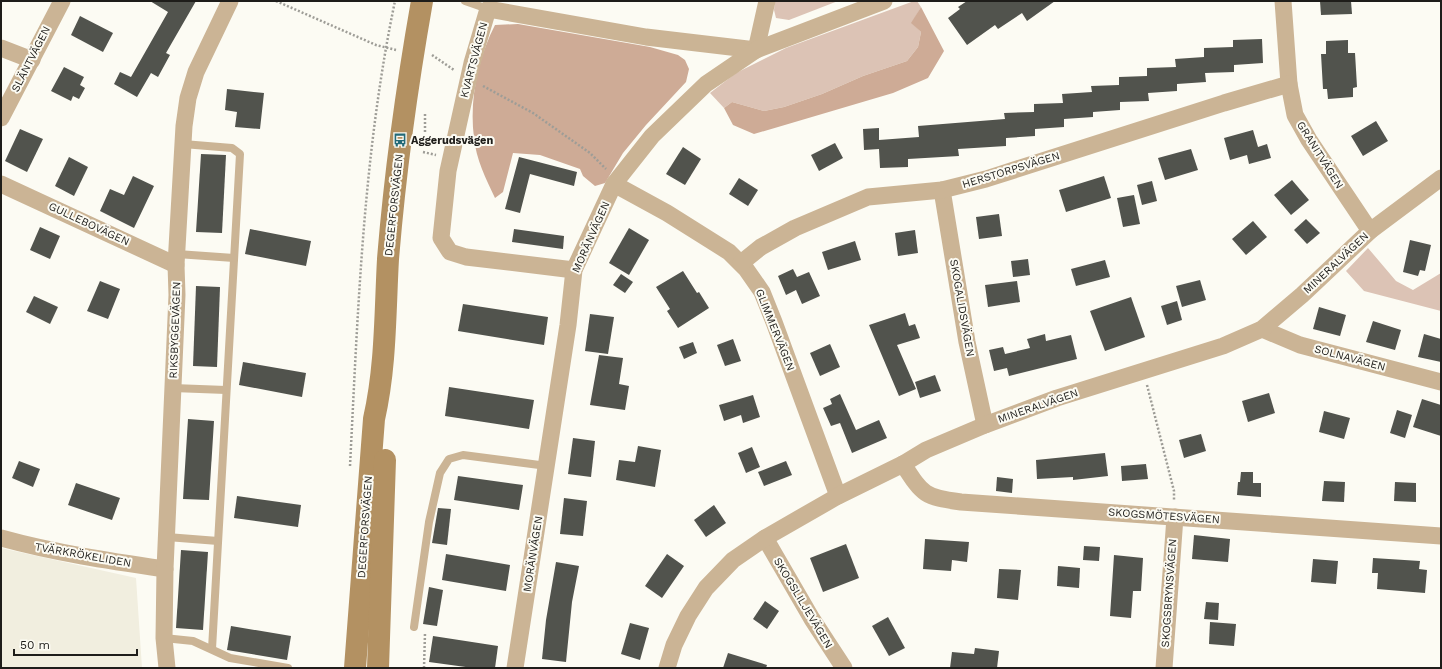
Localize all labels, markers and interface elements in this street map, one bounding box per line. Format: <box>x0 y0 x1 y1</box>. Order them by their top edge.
street label: KVARTSVÄGEN <box>457 20 490 99</box>
street label: SLÄNTVÄGEN <box>8 23 53 94</box>
street label: GRANITVÄGEN <box>1294 118 1347 191</box>
bus stop icon: Aggerudsvägen <box>392 132 408 148</box>
place label: Aggerudsvägen <box>411 134 493 147</box>
street label: HERSTORPSVÄGEN <box>960 148 1061 191</box>
street label: DEGERFORSVÄGEN <box>381 153 406 257</box>
street label: GULLEBOVÄGEN <box>47 199 132 248</box>
street label: MORÄNVÄGEN <box>569 199 613 275</box>
street label: MINERALVÄGEN <box>1300 229 1371 296</box>
street label: SKOGALIDSVÄGEN <box>947 258 978 358</box>
street label: RIKSBYGGEVÄGEN <box>166 281 183 379</box>
street label: GLIMMERVÄGEN <box>753 287 798 373</box>
street label: SOLNAVÄGEN <box>1313 341 1387 374</box>
street label: MINERALVÄGEN <box>996 385 1080 426</box>
street label: DEGERFORSVÄGEN <box>354 475 375 579</box>
street label: SKOGSMÖTESVÄGEN <box>1108 505 1220 526</box>
street label: MORÄNVÄGEN <box>520 515 545 593</box>
street label: SKOGSBRYNSVÄGEN <box>1158 538 1179 648</box>
street label: TVÄRKRÖKELIDEN <box>34 539 132 570</box>
street label: SKOGSLILJEVÄGEN <box>771 555 836 651</box>
scale bar <box>14 631 137 657</box>
text: 50 m <box>20 638 50 652</box>

